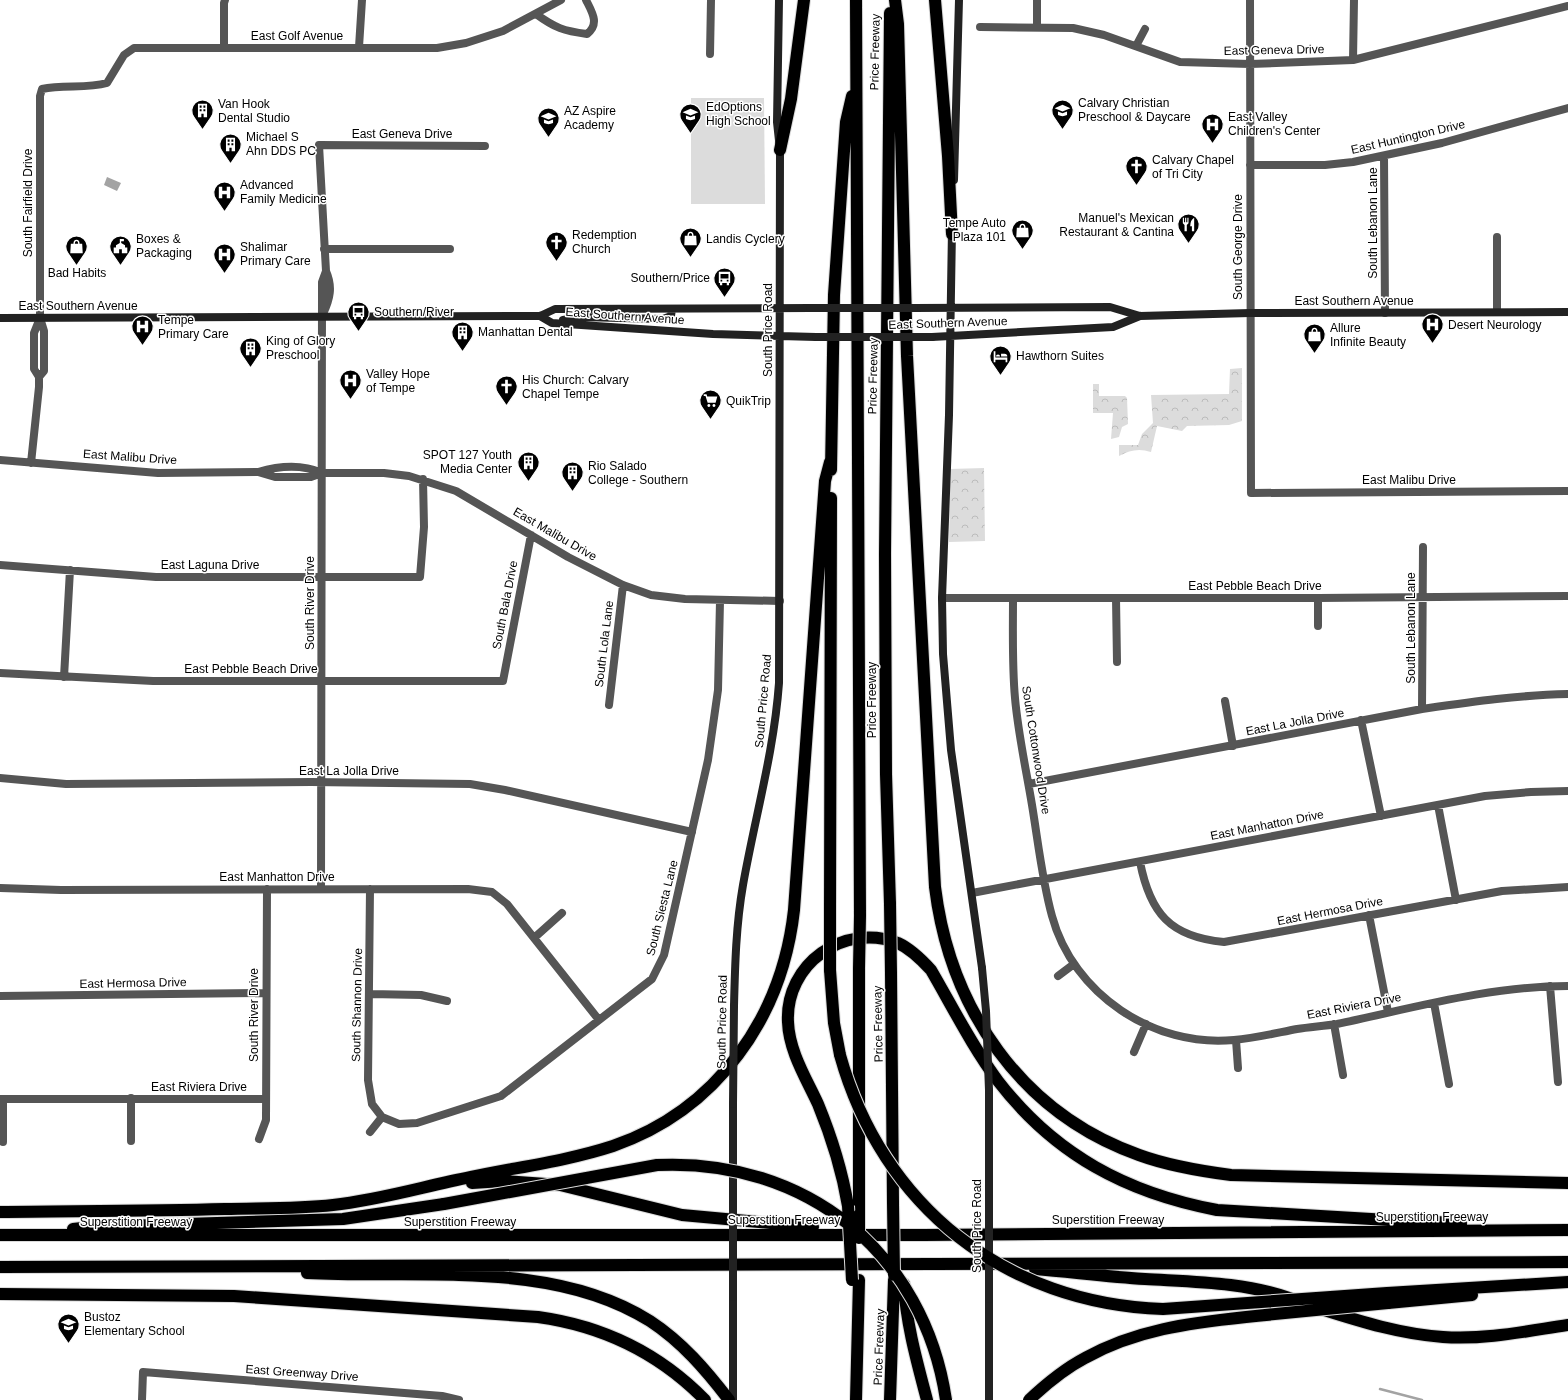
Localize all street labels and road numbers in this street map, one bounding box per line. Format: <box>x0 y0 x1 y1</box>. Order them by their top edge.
street label: Price Freeway <box>867 14 883 90</box>
street label: East Golf Avenue <box>251 29 344 43</box>
street label: East Geneva Drive <box>1224 42 1325 58</box>
street label: East Huntington Drive <box>1350 117 1467 157</box>
street label: East Geneva Drive <box>352 127 453 141</box>
street label: South Fairfield Drive <box>21 148 35 257</box>
street label: South Lebanon Lane <box>1366 167 1380 279</box>
street label: South George Drive <box>1231 194 1245 300</box>
street label: South Price Road <box>761 283 775 377</box>
street label: East Southern Avenue <box>1294 294 1414 308</box>
street label: East Southern Avenue <box>18 299 138 313</box>
street label: East Southern Avenue <box>565 305 685 327</box>
street label: East Southern Avenue <box>888 314 1008 332</box>
street label: Price Freeway <box>865 338 881 414</box>
street label: East Malibu Drive <box>83 447 178 467</box>
street label: East Malibu Drive <box>1362 473 1456 487</box>
street label: East Malibu Drive <box>511 504 599 564</box>
street label: South River Drive <box>303 556 317 650</box>
street label: East Laguna Drive <box>161 558 260 572</box>
street label: South Bala Drive <box>490 559 521 651</box>
street label: South Lebanon Lane <box>1404 572 1418 684</box>
street label: East Pebble Beach Drive <box>1188 579 1322 593</box>
street label: South Lola Lane <box>592 599 616 688</box>
street label: South Price Road <box>752 654 774 748</box>
street label: East Pebble Beach Drive <box>184 662 318 676</box>
street label: Price Freeway <box>865 662 879 738</box>
street label: South Cottonwood Drive <box>1019 685 1053 816</box>
street label: East La Jolla Drive <box>1245 706 1346 738</box>
street label: East La Jolla Drive <box>299 764 399 778</box>
street label: East Manhatton Drive <box>1209 807 1325 843</box>
street label: South Siesta Lane <box>643 858 681 957</box>
street label: East Manhatton Drive <box>219 870 335 884</box>
street label: East Hermosa Drive <box>1276 894 1384 928</box>
street label: South Shannon Drive <box>349 948 365 1062</box>
street label: South River Drive <box>247 968 261 1062</box>
street label: East Hermosa Drive <box>79 975 187 991</box>
street label: South Price Road <box>714 975 730 1069</box>
street label: Price Freeway <box>870 986 886 1062</box>
street label: East Riviera Drive <box>1306 990 1403 1022</box>
street label: East Riviera Drive <box>151 1080 247 1094</box>
street label: South Price Road <box>970 1179 984 1273</box>
street label: Superstition Freeway <box>1376 1210 1488 1224</box>
street label: Superstition Freeway <box>728 1213 840 1227</box>
street label: Superstition Freeway <box>1052 1213 1164 1227</box>
street label: Superstition Freeway <box>80 1215 192 1229</box>
street label: Superstition Freeway <box>404 1215 516 1229</box>
street label: Price Freeway <box>871 1308 887 1386</box>
street label: East Greenway Drive <box>245 1362 359 1384</box>

